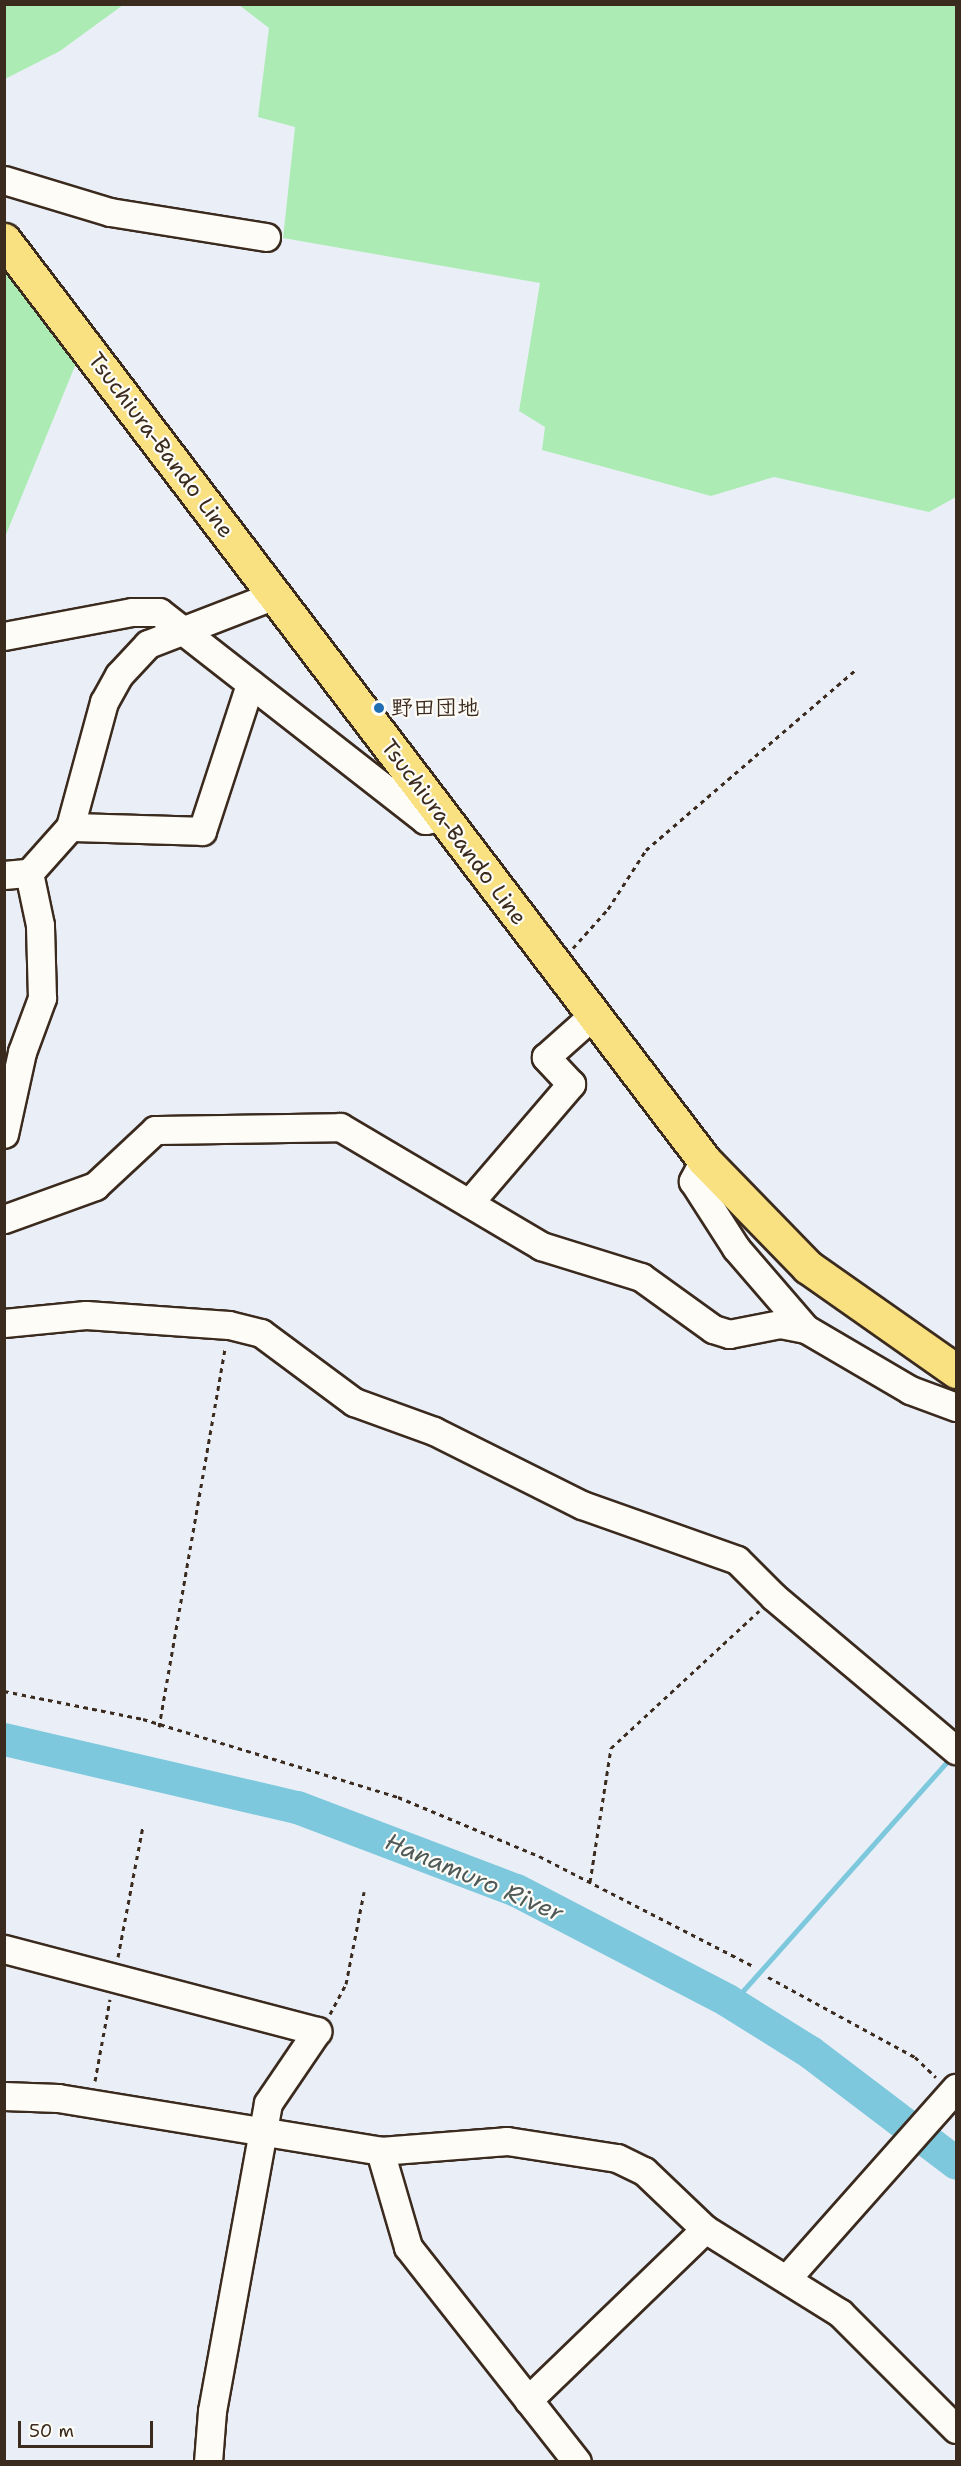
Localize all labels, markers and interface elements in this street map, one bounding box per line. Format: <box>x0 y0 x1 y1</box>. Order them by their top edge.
street label: Tsuchiura-Bando Line <box>83 347 239 543</box>
place label: 野田団地 <box>391 695 479 721</box>
marker: 野田団地 <box>372 701 386 715</box>
street label: Tsuchiura-Bando Line <box>376 734 532 930</box>
water label: Hanamuro River <box>381 1827 567 1929</box>
scale bar <box>21 2409 156 2447</box>
text: 50 m <box>29 2419 74 2443</box>

